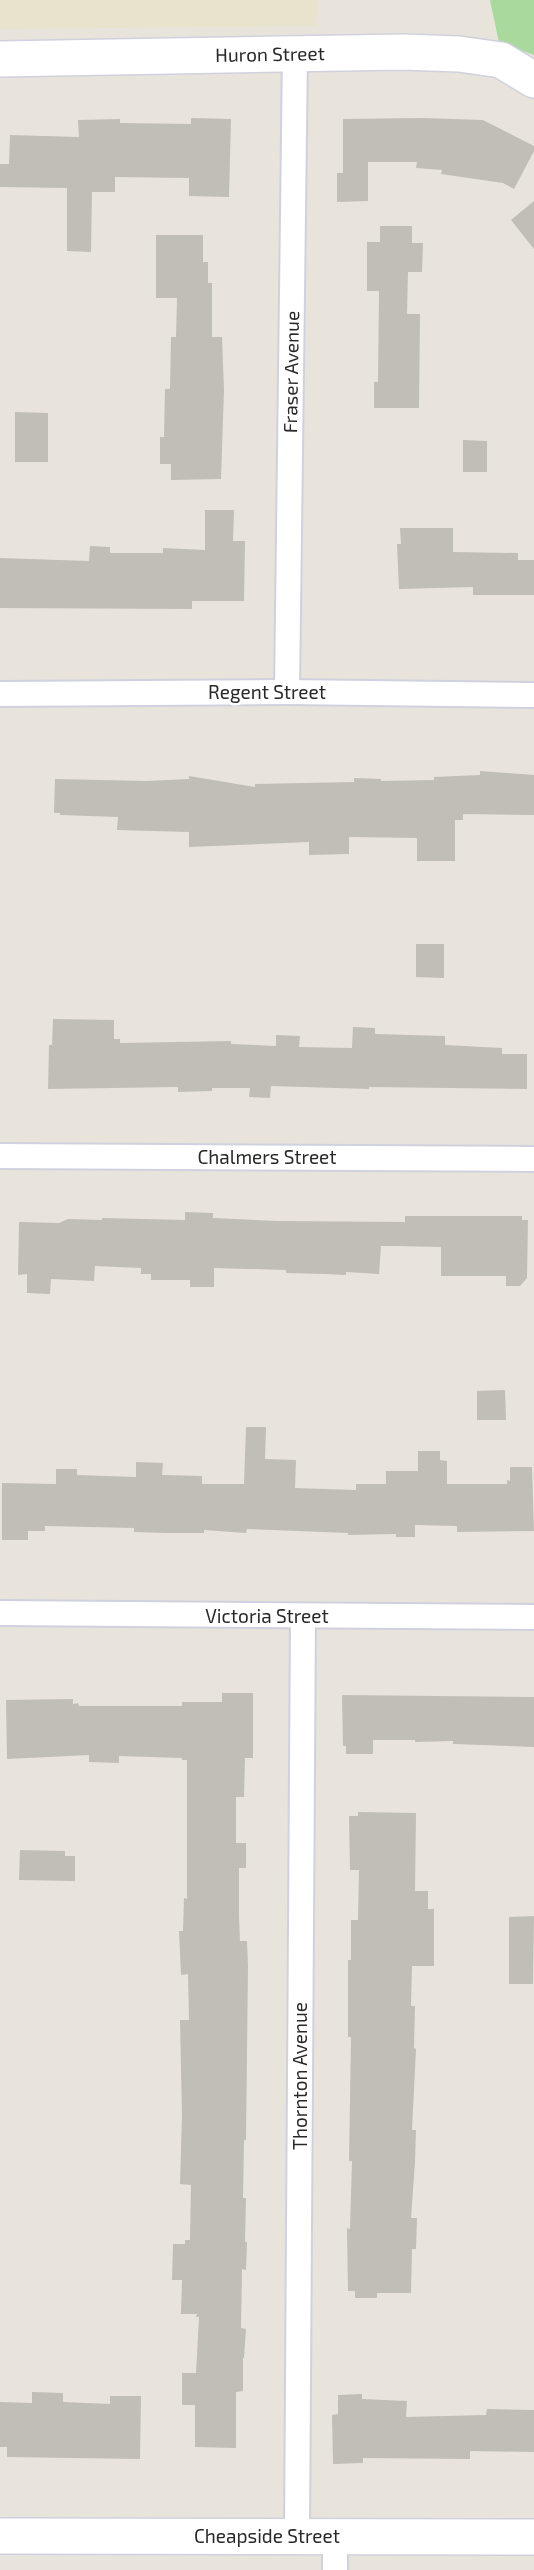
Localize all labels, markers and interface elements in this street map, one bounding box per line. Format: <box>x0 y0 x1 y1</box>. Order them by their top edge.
street label: Huron Street <box>215 41 325 66</box>
street label: Fraser Avenue <box>278 311 303 433</box>
street label: Regent Street <box>208 680 326 703</box>
street label: Chalmers Street <box>197 1145 337 1168</box>
street label: Victoria Street <box>205 1604 329 1627</box>
street label: Thornton Avenue <box>288 2002 311 2150</box>
street label: Cheapside Street <box>194 2524 340 2547</box>

